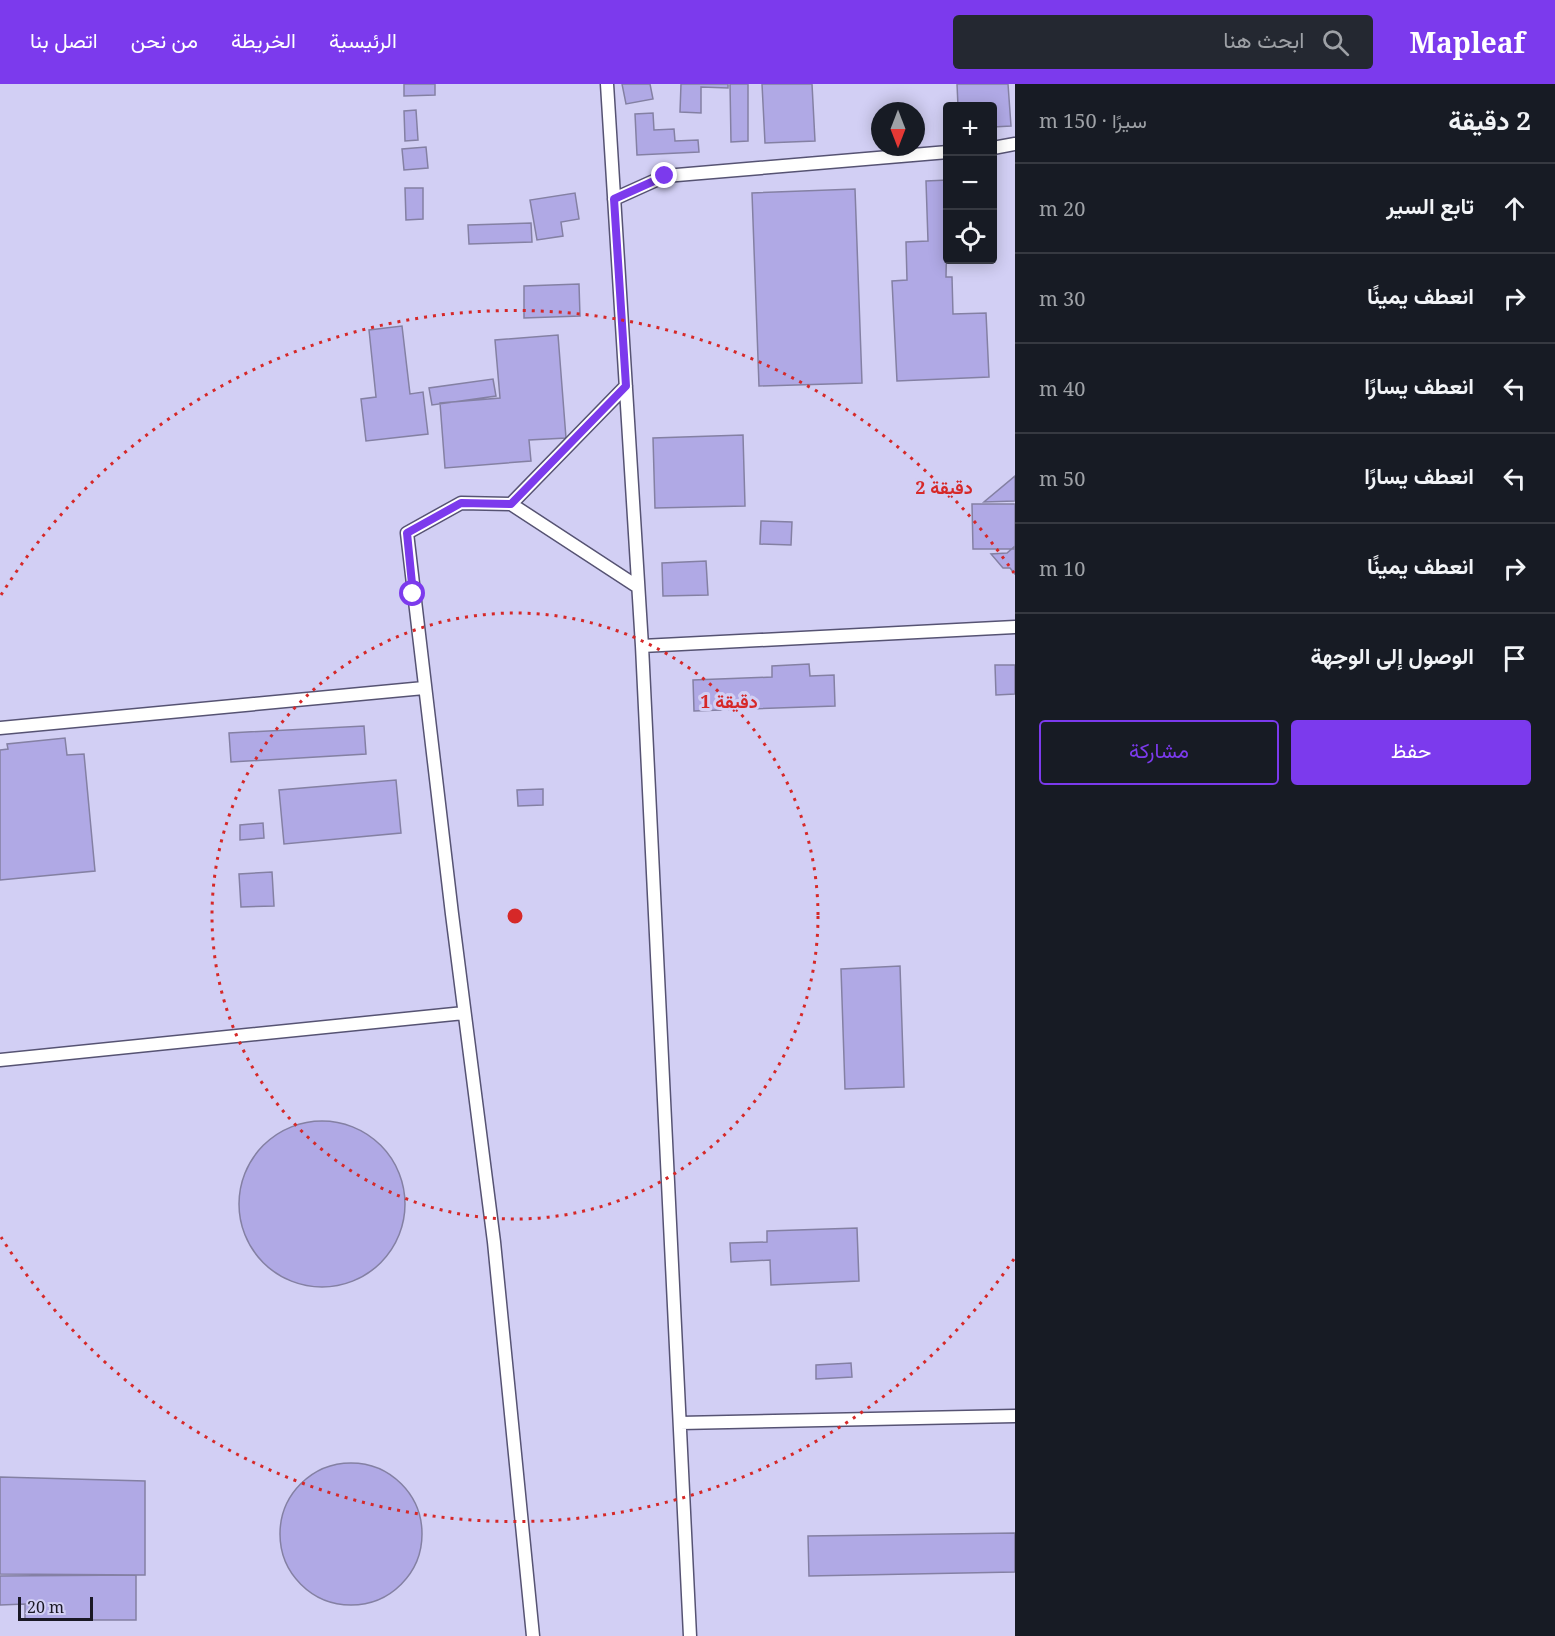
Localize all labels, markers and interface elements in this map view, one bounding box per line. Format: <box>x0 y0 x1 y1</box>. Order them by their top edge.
search box <box>953 15 1373 69</box>
text: Mapleaf <box>1409 23 1525 61</box>
text: ابحث هنا <box>1223 24 1304 54</box>
text: اتصل بنا <box>30 26 98 54</box>
text: من نحن <box>131 26 198 54</box>
text: الخريطة <box>231 26 296 54</box>
text: الرئيسية <box>329 26 397 54</box>
icon: search <box>1319 26 1352 59</box>
north arrow <box>871 102 925 156</box>
map controls <box>943 102 997 264</box>
button: + <box>943 102 997 156</box>
text: 2 دقيقة <box>1448 102 1531 138</box>
text: سيرًا · 150 m <box>1039 107 1147 134</box>
button: − <box>943 156 997 210</box>
route end <box>651 162 677 188</box>
text: تابع السير <box>1386 190 1474 220</box>
icon: ahead <box>1498 192 1531 225</box>
text: 20 m <box>1039 195 1085 222</box>
button: locate <box>943 210 997 264</box>
text: انعطف يمينًا <box>1367 280 1474 310</box>
icon: right <box>1498 282 1531 315</box>
text: 30 m <box>1039 285 1085 312</box>
text: انعطف يسارًا <box>1364 370 1474 400</box>
icon: left <box>1498 372 1531 405</box>
text: 40 m <box>1039 375 1085 402</box>
text: انعطف يسارًا <box>1364 460 1474 490</box>
icon: left <box>1498 462 1531 495</box>
text: 50 m <box>1039 465 1085 492</box>
text: 2 دقيقة <box>915 475 973 499</box>
text: انعطف يمينًا <box>1367 550 1474 580</box>
icon: right <box>1498 552 1531 585</box>
text: 10 m <box>1039 555 1085 582</box>
route start <box>399 580 425 606</box>
text: الوصول إلى الوجهة <box>1310 640 1474 670</box>
icon: arrive <box>1498 642 1531 675</box>
text: 1 دقيقة <box>700 689 758 713</box>
button: مشاركة <box>1039 720 1279 785</box>
button: حفظ <box>1291 720 1531 785</box>
centre of rings <box>505 906 525 926</box>
scale bar <box>18 1594 93 1622</box>
text: 20 m <box>27 1596 64 1618</box>

